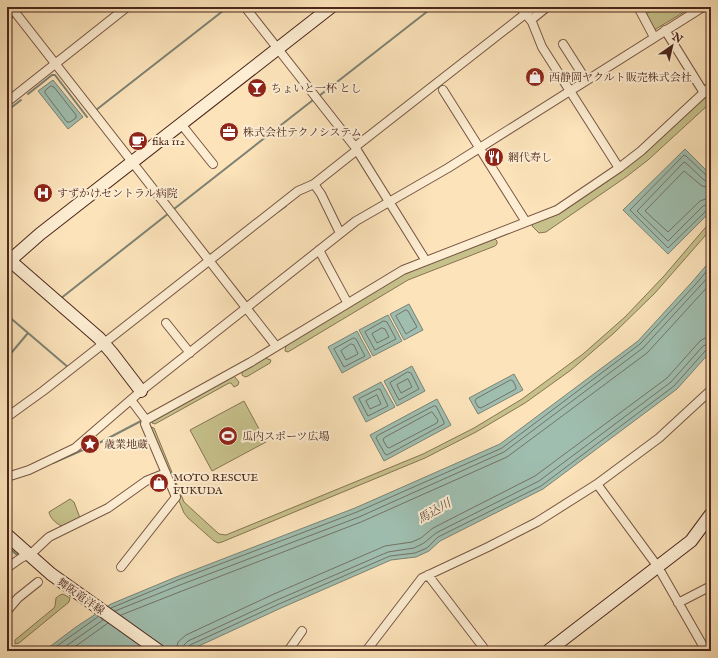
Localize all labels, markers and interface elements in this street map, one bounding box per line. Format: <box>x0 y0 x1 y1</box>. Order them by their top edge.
north arrow <box>652 26 692 66</box>
text: N <box>668 30 685 47</box>
shop icon: 西静岡ヤクルト販売株式会社 <box>524 66 546 88</box>
place label: 西静岡ヤクルト販売株式会社 <box>549 71 692 85</box>
bar icon: ちょいと一杯 とし <box>246 77 268 99</box>
place label: ちょいと一杯 とし <box>271 82 361 96</box>
office icon: 株式会社テクノシステム <box>218 121 240 143</box>
place label: 株式会社テクノシステム <box>243 126 362 140</box>
cafe icon: fika 112 <box>127 130 149 152</box>
place label: fika 112 <box>152 135 185 149</box>
restaurant icon: 網代寿し <box>483 146 505 168</box>
place label: 網代寿し <box>508 151 552 165</box>
hospital icon: すずかけセントラル病院 <box>32 182 54 204</box>
place label: すずかけセントラル病院 <box>57 187 178 201</box>
sports icon: 瓜内スポーツ広場 <box>217 425 239 447</box>
place label: 瓜内スポーツ広場 <box>242 430 330 444</box>
place icon: 歳業地蔵 <box>79 433 101 455</box>
place label: 歳業地蔵 <box>104 438 148 452</box>
place label: MOTO RESCUE FUKUDA <box>173 471 259 498</box>
shop icon: MOTO RESCUE FUKUDA <box>148 472 170 494</box>
water label: 馬込川 <box>415 495 455 527</box>
street label: 舞阪竜洋線 <box>54 575 107 618</box>

